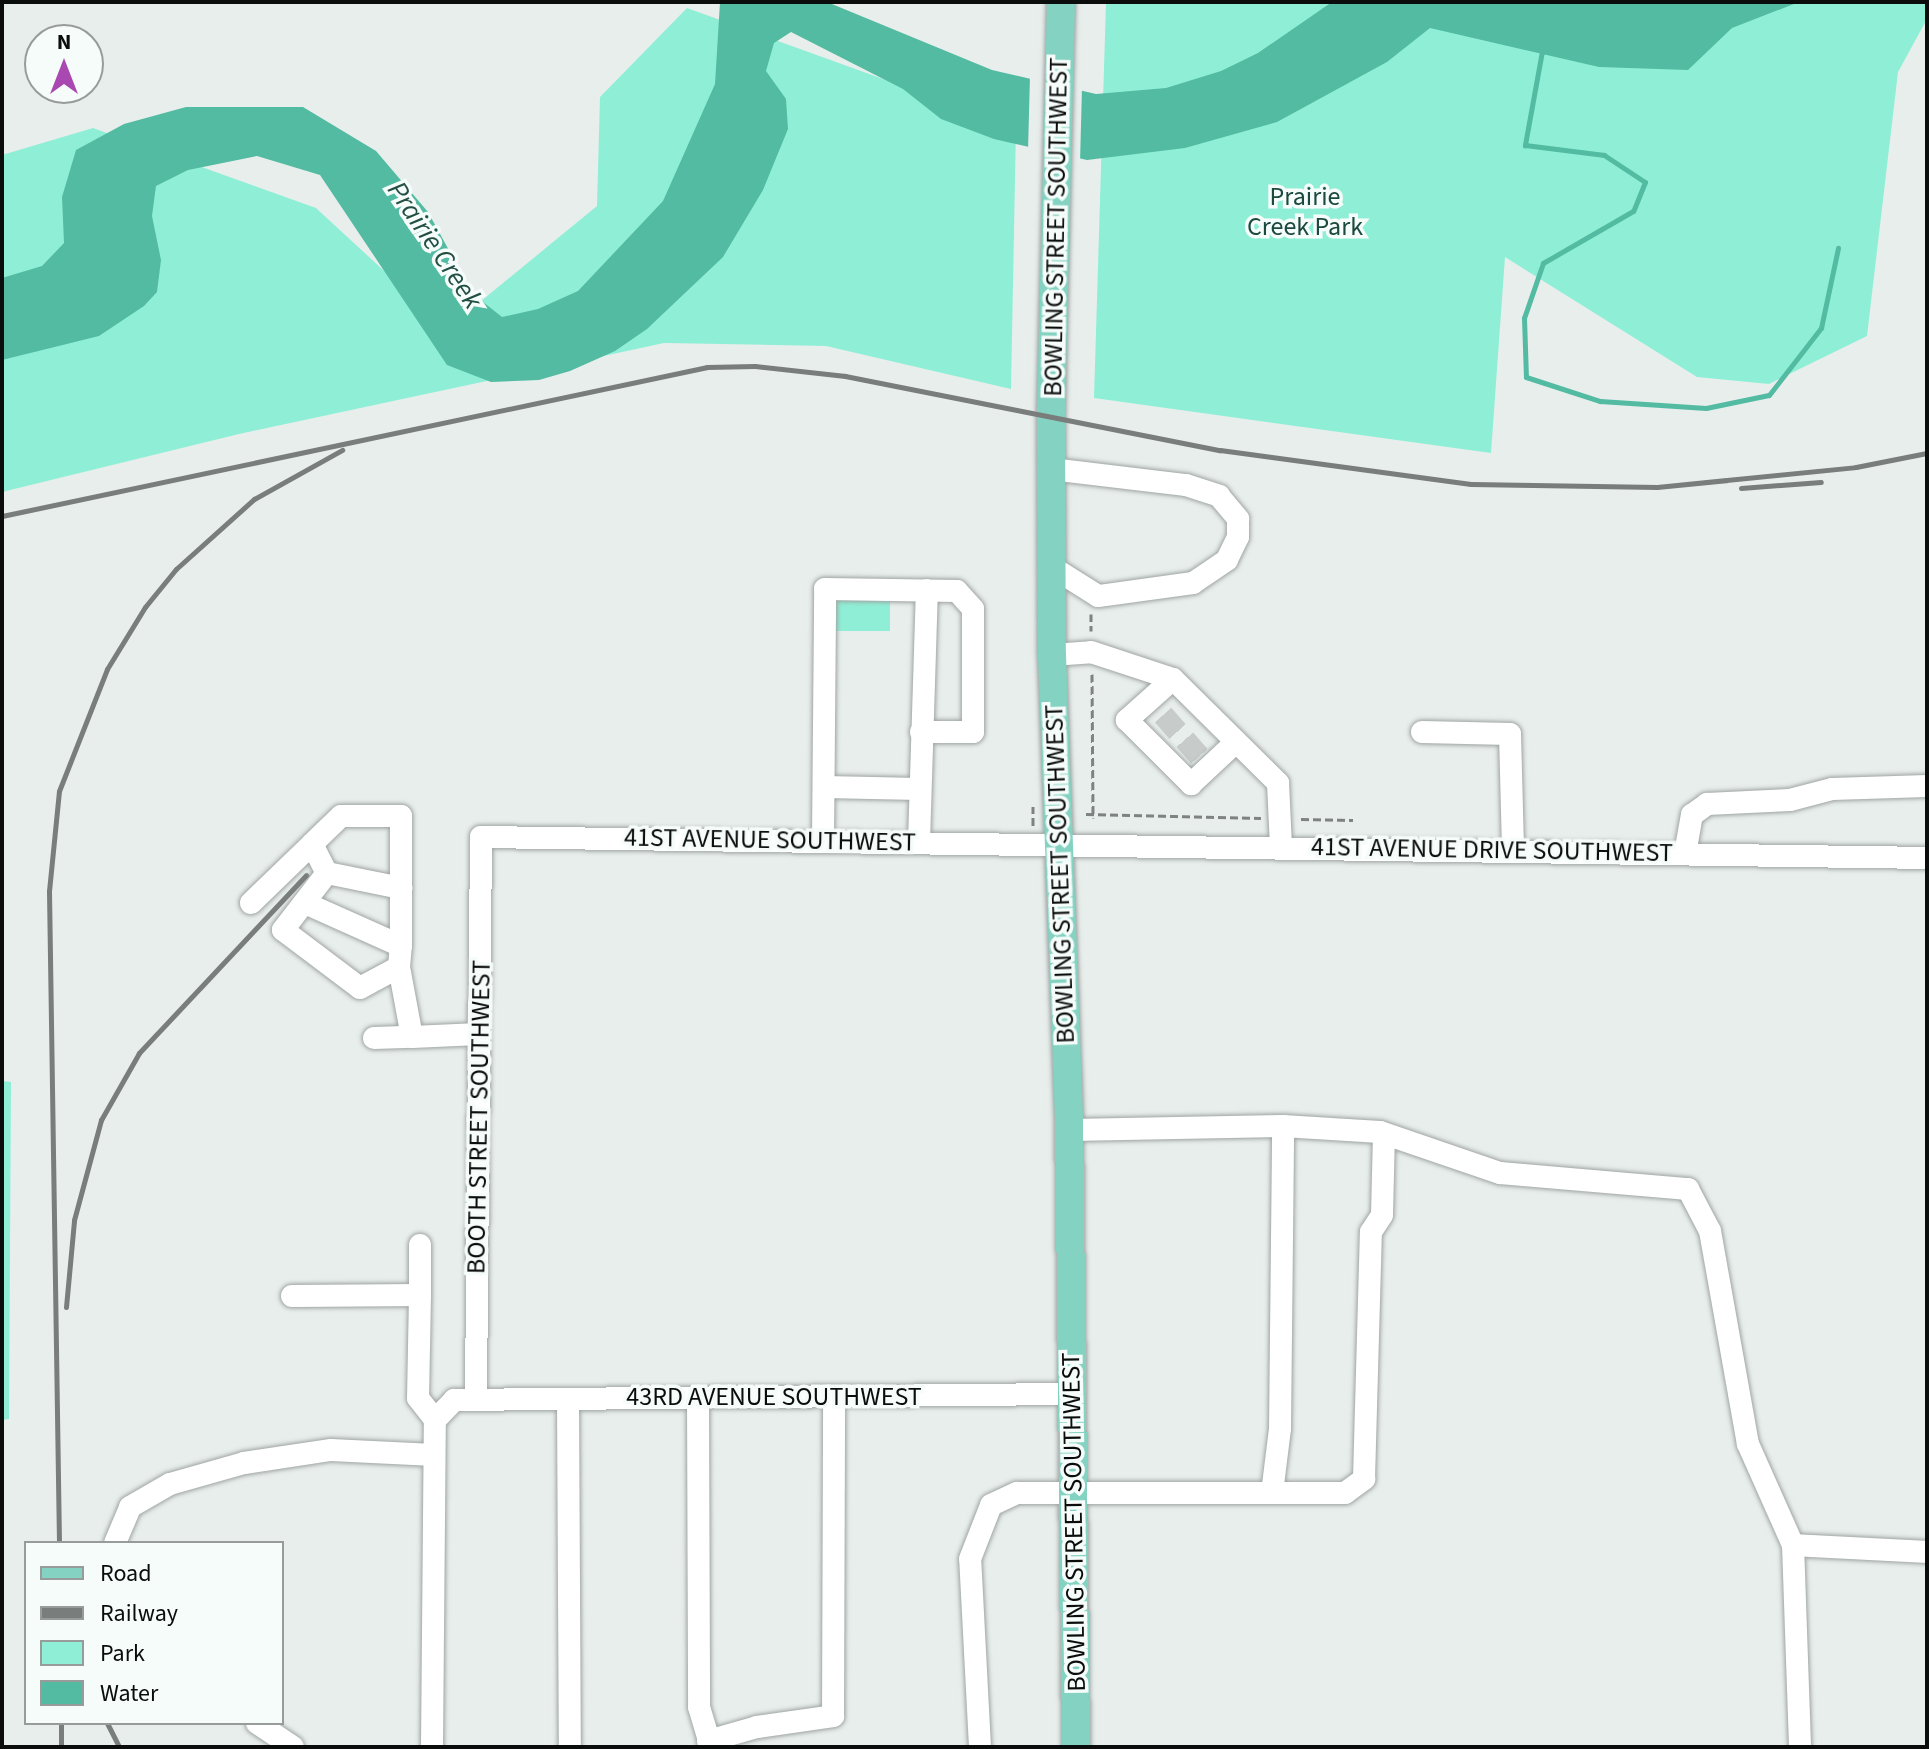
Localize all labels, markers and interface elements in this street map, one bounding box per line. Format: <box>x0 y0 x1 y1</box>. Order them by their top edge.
north arrow <box>24 24 104 104</box>
text: N <box>57 26 71 58</box>
street label: BOWLING STREET SOUTHWEST <box>1037 57 1075 397</box>
water label: Prairie Creek <box>380 175 490 315</box>
park label: Prairie Creek Park <box>1247 181 1363 242</box>
street label: BOWLING STREET SOUTHWEST <box>1038 704 1082 1044</box>
street label: 41ST AVENUE SOUTHWEST <box>624 822 916 858</box>
street label: 41ST AVENUE DRIVE SOUTHWEST <box>1311 831 1673 869</box>
street label: BOOTH STREET SOUTHWEST <box>461 960 497 1274</box>
street label: BOWLING STREET SOUTHWEST <box>1055 1352 1093 1692</box>
street label: 43RD AVENUE SOUTHWEST <box>626 1381 922 1413</box>
legend <box>24 1541 284 1725</box>
text: Road <box>100 1556 152 1591</box>
text: Railway <box>100 1596 178 1631</box>
text: Park <box>100 1636 145 1671</box>
text: Water <box>100 1676 158 1711</box>

